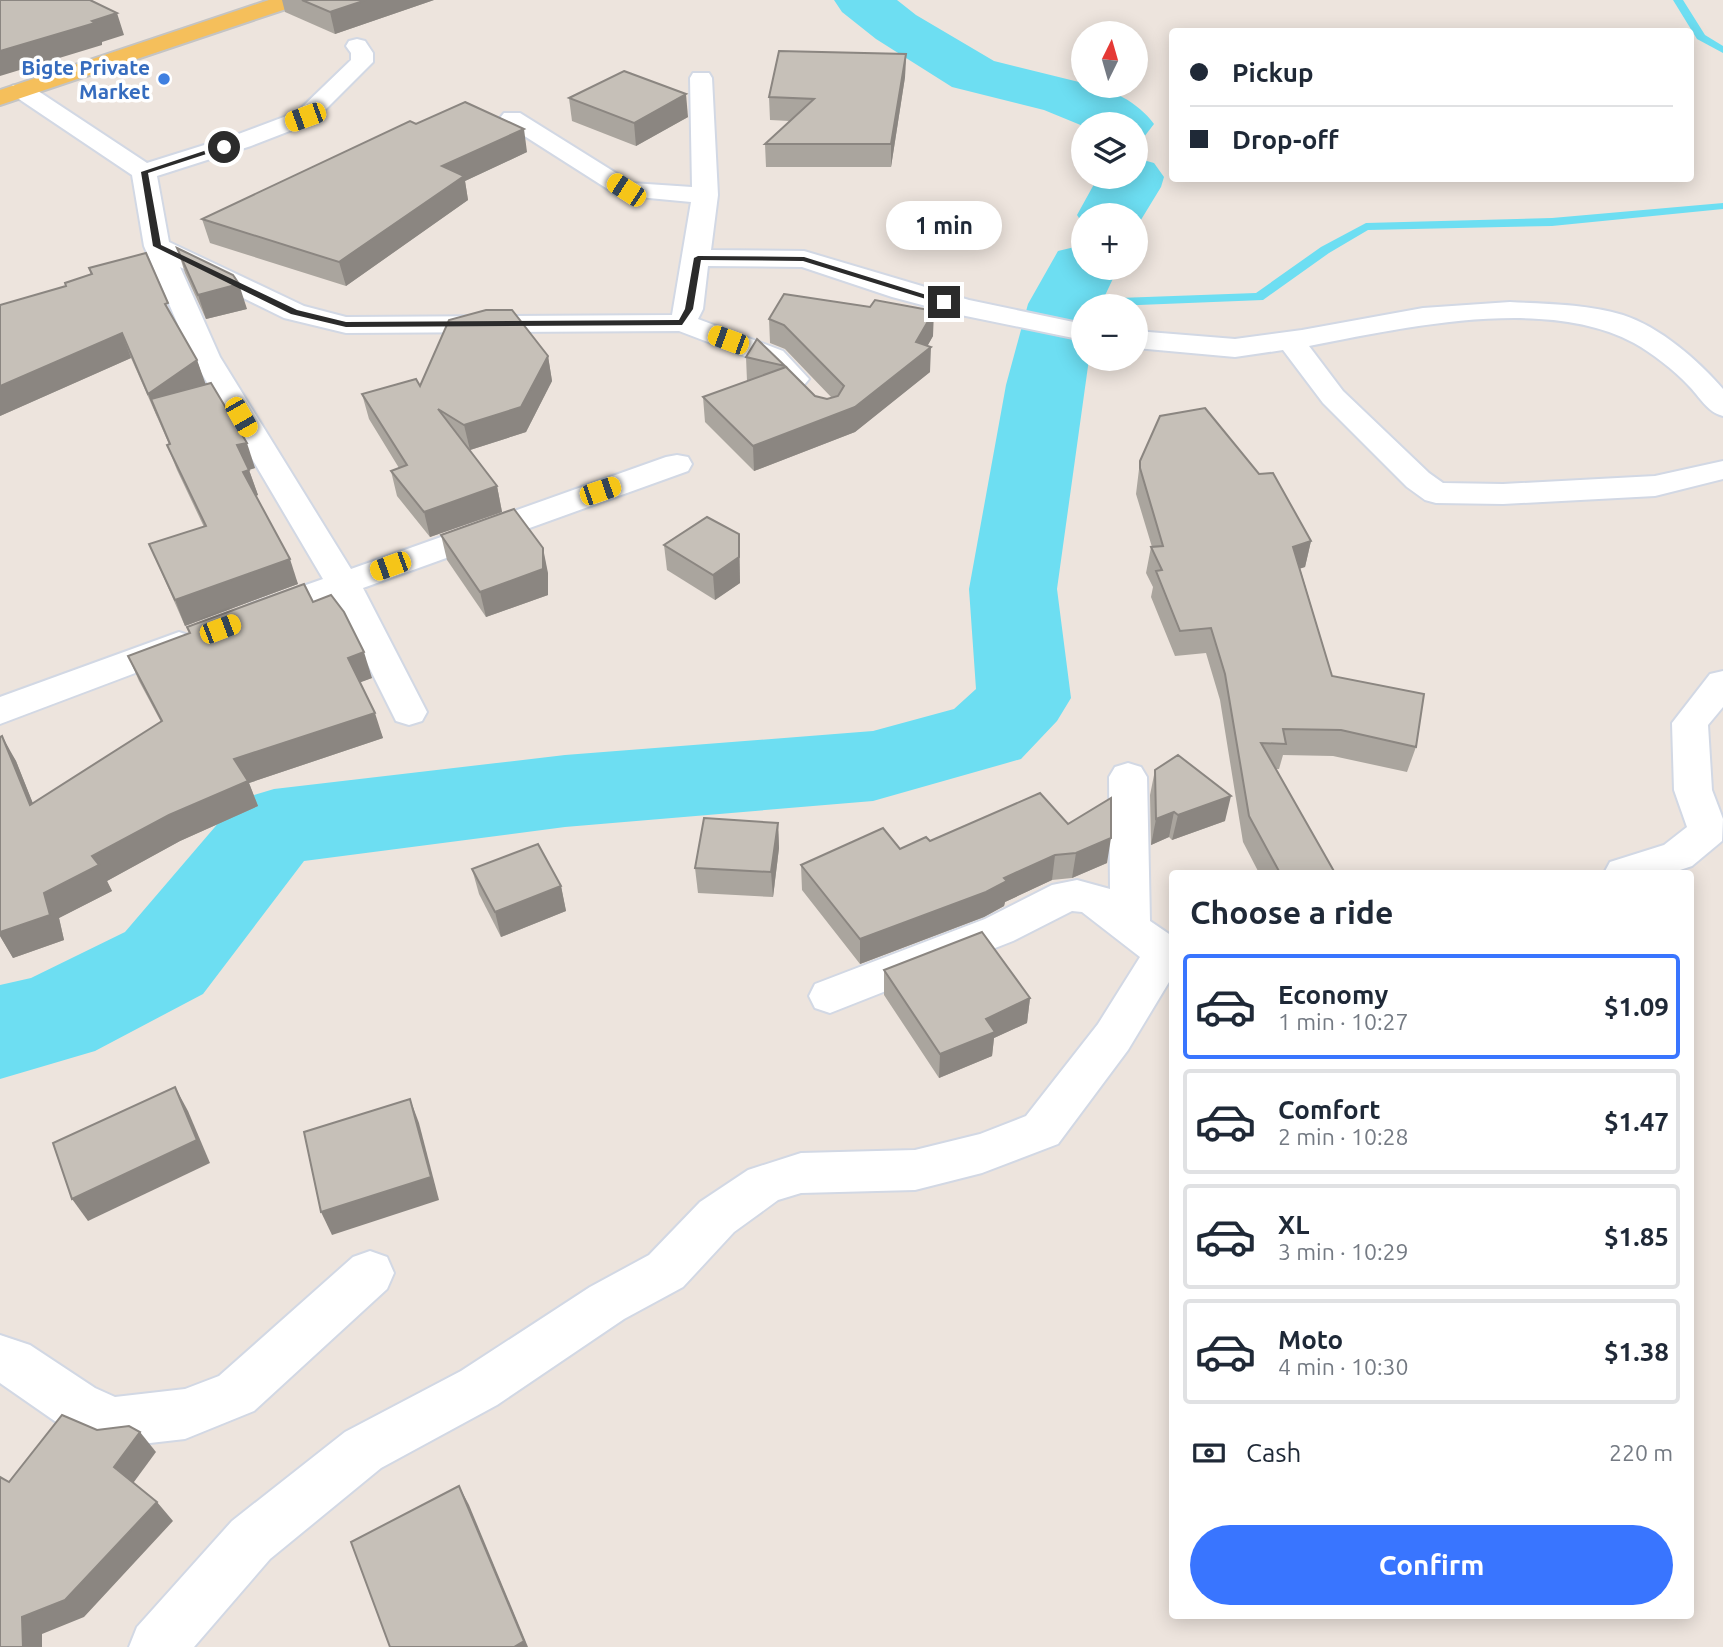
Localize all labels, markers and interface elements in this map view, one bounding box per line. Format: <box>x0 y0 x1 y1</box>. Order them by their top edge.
north arrow <box>1071 21 1148 98</box>
map controls <box>1071 21 1148 371</box>
place label: Bigte Private Market <box>21 55 150 103</box>
text: Pickup <box>1232 58 1314 87</box>
marker: Bigte Private Market <box>156 71 172 87</box>
car <box>282 100 329 134</box>
button: layers <box>1071 112 1148 189</box>
text: Drop-off <box>1232 125 1339 154</box>
route start <box>208 131 240 163</box>
car <box>603 170 650 210</box>
callout: 1 min <box>886 201 1002 250</box>
button: + <box>1071 203 1148 280</box>
text: 1 min <box>915 213 973 238</box>
route end <box>928 286 960 318</box>
button: − <box>1071 294 1148 371</box>
car <box>705 323 752 357</box>
car <box>222 394 261 440</box>
car <box>577 474 624 508</box>
car <box>367 549 414 583</box>
car <box>197 612 244 646</box>
text: Choose a ride <box>1190 894 1393 930</box>
icon: car <box>1194 975 1257 1038</box>
text: Economy <box>1278 980 1388 1009</box>
text: $1.09 <box>1604 992 1669 1021</box>
text: 1 min · 10:27 <box>1278 1009 1409 1034</box>
icon: car <box>1194 1090 1257 1153</box>
text: Comfort <box>1278 1095 1381 1124</box>
text: $1.47 <box>1604 1107 1669 1136</box>
text: 2 min · 10:28 <box>1278 1124 1409 1149</box>
icon: car <box>1194 1205 1257 1268</box>
text: XL <box>1278 1210 1309 1239</box>
text: $1.85 <box>1604 1222 1669 1251</box>
text: 3 min · 10:29 <box>1278 1239 1409 1264</box>
icon: car <box>1194 1320 1257 1383</box>
text: Moto <box>1278 1325 1343 1354</box>
text: $1.38 <box>1604 1337 1669 1366</box>
text: 4 min · 10:30 <box>1278 1354 1409 1379</box>
icon: cash <box>1190 1434 1228 1472</box>
text: Cash <box>1246 1438 1301 1467</box>
text: 220 m <box>1609 1440 1673 1465</box>
button: Confirm <box>1190 1525 1673 1605</box>

